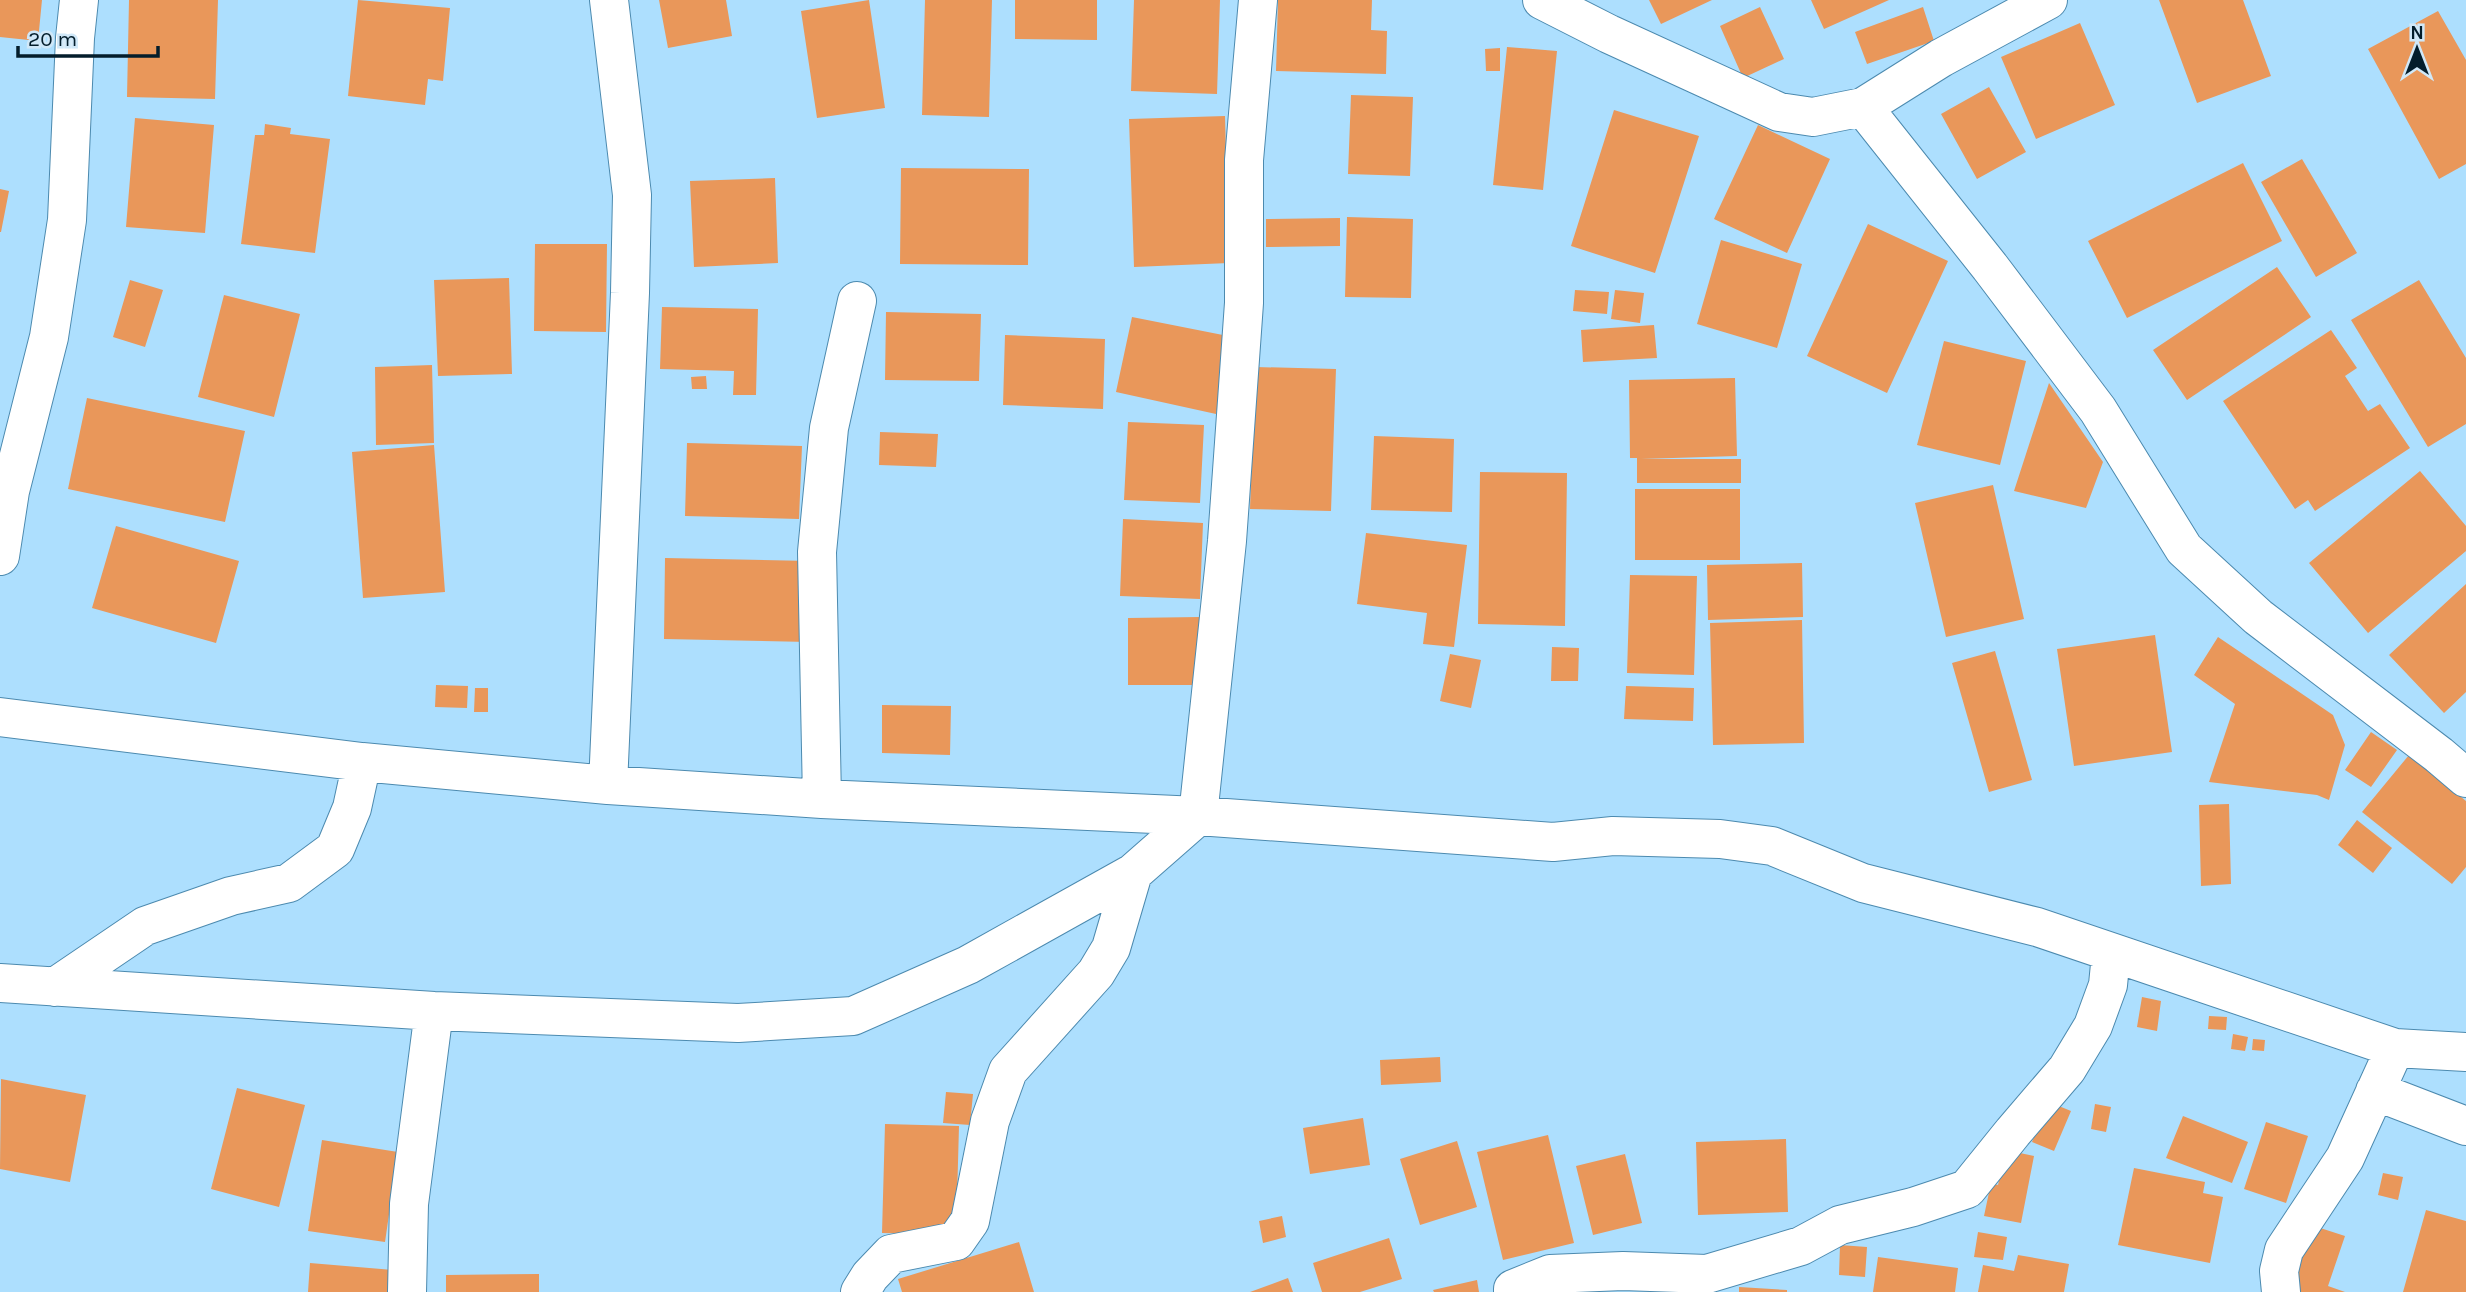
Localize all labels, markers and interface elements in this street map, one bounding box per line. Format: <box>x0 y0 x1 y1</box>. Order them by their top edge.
scale bar <box>18 14 158 58</box>
north arrow <box>2382 14 2452 84</box>
text: N <box>2410 22 2424 44</box>
text: 20 m <box>28 27 77 51</box>

